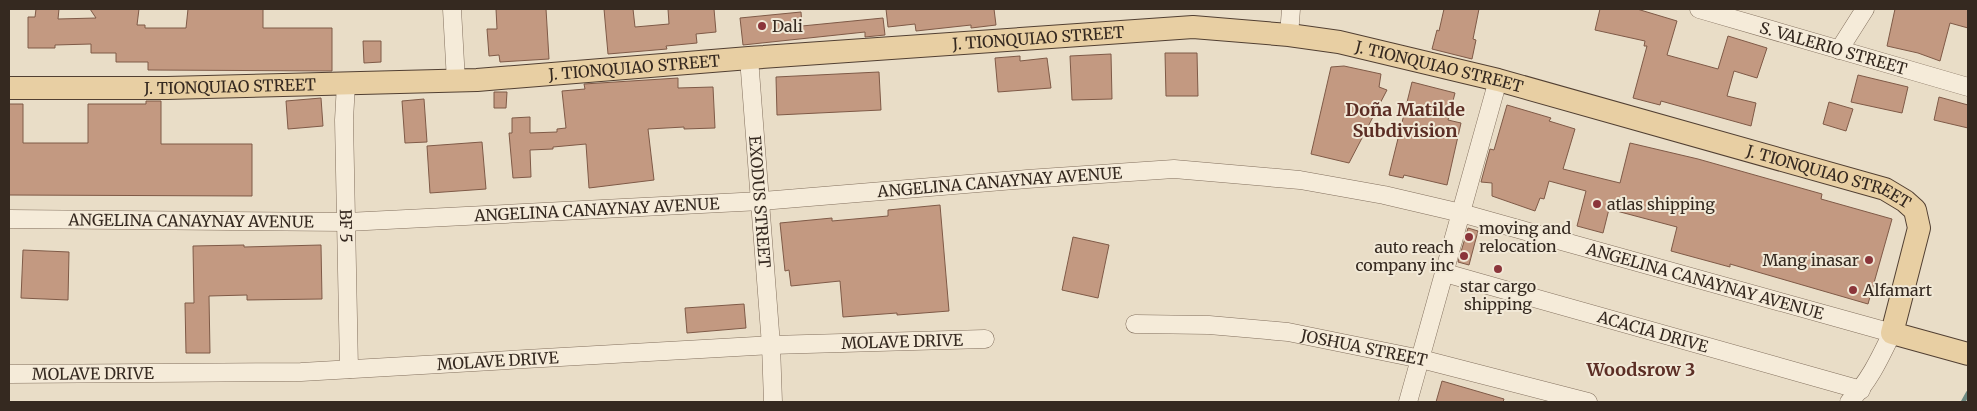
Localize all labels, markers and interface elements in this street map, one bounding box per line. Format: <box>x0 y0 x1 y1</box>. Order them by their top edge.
place label: Dali <box>772 16 803 36</box>
street label: S. VALERIO STREET <box>1757 17 1910 79</box>
marker: Dali <box>756 20 768 32</box>
street label: J. TIONQUIAO STREET <box>951 22 1125 54</box>
street label: J. TIONQUIAO STREET <box>1352 36 1525 97</box>
street label: J. TIONQUIAO STREET <box>547 50 721 84</box>
street label: J. TIONQUIAO STREET <box>143 74 316 98</box>
district label: Doña Matilde Subdivision <box>1345 98 1465 142</box>
street label: EXODUS STREET <box>745 135 775 268</box>
street label: J. TIONQUIAO STREET <box>1743 140 1915 212</box>
street label: ANGELINA CANAYNAY AVENUE <box>876 162 1124 201</box>
street label: ANGELINA CANAYNAY AVENUE <box>473 193 721 226</box>
place label: atlas shipping <box>1607 194 1715 214</box>
marker: atlas shipping <box>1591 198 1603 210</box>
street label: BF 5 <box>336 209 356 243</box>
street label: ANGELINA CANAYNAY AVENUE <box>67 210 315 232</box>
place label: moving and relocation <box>1479 218 1571 256</box>
marker: moving and relocation <box>1463 231 1475 243</box>
place label: auto reach company inc <box>1355 237 1454 275</box>
street label: ANGELINA CANAYNAY AVENUE <box>1583 238 1827 324</box>
marker: auto reach company inc <box>1458 250 1470 262</box>
place label: Mang inasar <box>1762 250 1859 270</box>
marker: Mang inasar <box>1863 254 1875 266</box>
marker: star cargo shipping <box>1492 263 1504 275</box>
place label: star cargo shipping <box>1460 276 1536 314</box>
place label: Alfamart <box>1862 280 1933 300</box>
marker: Alfamart <box>1847 284 1859 296</box>
street label: ACACIA DRIVE <box>1594 306 1711 357</box>
street label: JOSHUA STREET <box>1298 325 1429 370</box>
street label: MOLAVE DRIVE <box>841 330 964 353</box>
street label: MOLAVE DRIVE <box>436 347 560 374</box>
district label: Woodsrow 3 <box>1586 358 1695 381</box>
street label: MOLAVE DRIVE <box>32 363 155 384</box>

